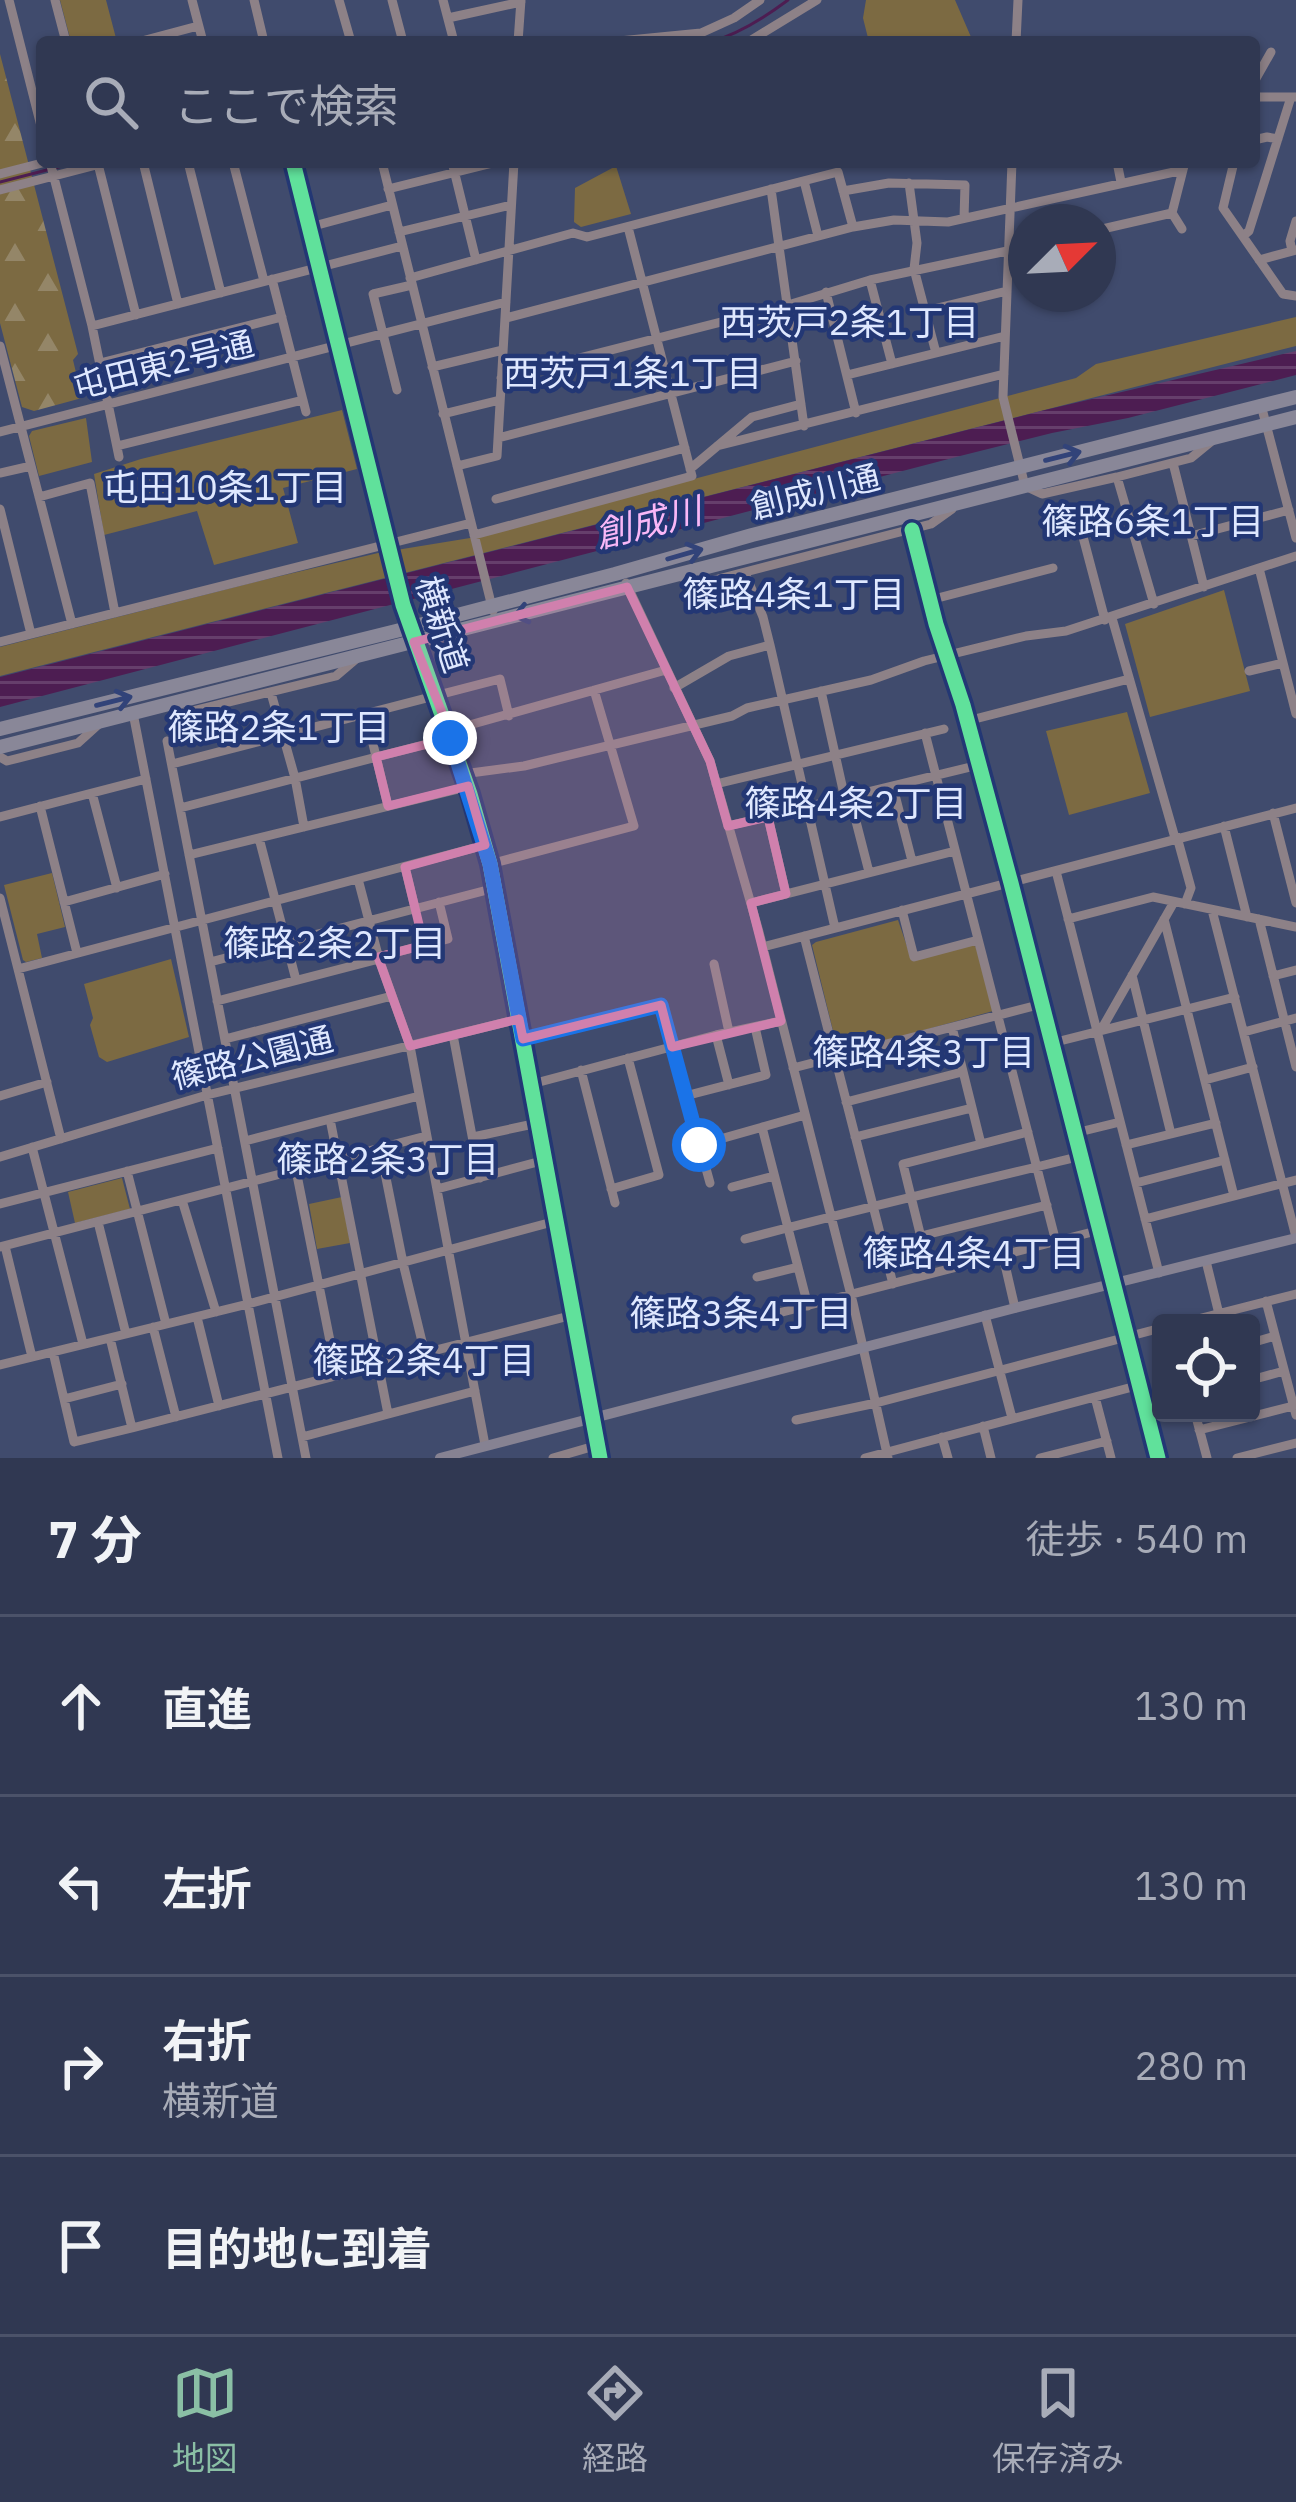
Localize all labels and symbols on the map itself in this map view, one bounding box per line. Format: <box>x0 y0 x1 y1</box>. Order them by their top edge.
north arrow <box>1008 204 1116 312</box>
district label: 西茨戸2条1丁目 <box>720 298 980 345</box>
street label: 屯田東2号通 <box>68 321 258 407</box>
district label: 西茨戸1条1丁目 <box>503 349 763 396</box>
one-way arrow <box>1043 444 1081 466</box>
street label: 創成川通 <box>746 454 884 528</box>
district label: 屯田10条1丁目 <box>103 463 347 510</box>
water label: 創成川 <box>590 485 710 558</box>
district label: 篠路6条1丁目 <box>1041 497 1265 544</box>
one-way arrow <box>665 542 703 564</box>
street label: 横新道 <box>407 570 479 678</box>
district label: 篠路4条1丁目 <box>682 570 906 617</box>
one-way arrow <box>513 602 551 624</box>
one-way arrow <box>94 689 132 711</box>
district label: 篠路2条1丁目 <box>167 703 391 750</box>
route end <box>423 711 477 765</box>
district label: 篠路4条2丁目 <box>744 779 968 826</box>
district label: 篠路2条2丁目 <box>223 919 447 966</box>
street label: 篠路公園通 <box>167 1016 337 1098</box>
district label: 篠路4条3丁目 <box>812 1028 1036 1075</box>
route start <box>672 1118 726 1172</box>
district label: 篠路2条3丁目 <box>276 1135 500 1182</box>
district label: 篠路4条4丁目 <box>862 1229 1086 1276</box>
district label: 篠路3条4丁目 <box>629 1289 853 1336</box>
district label: 篠路2条4丁目 <box>312 1336 536 1383</box>

